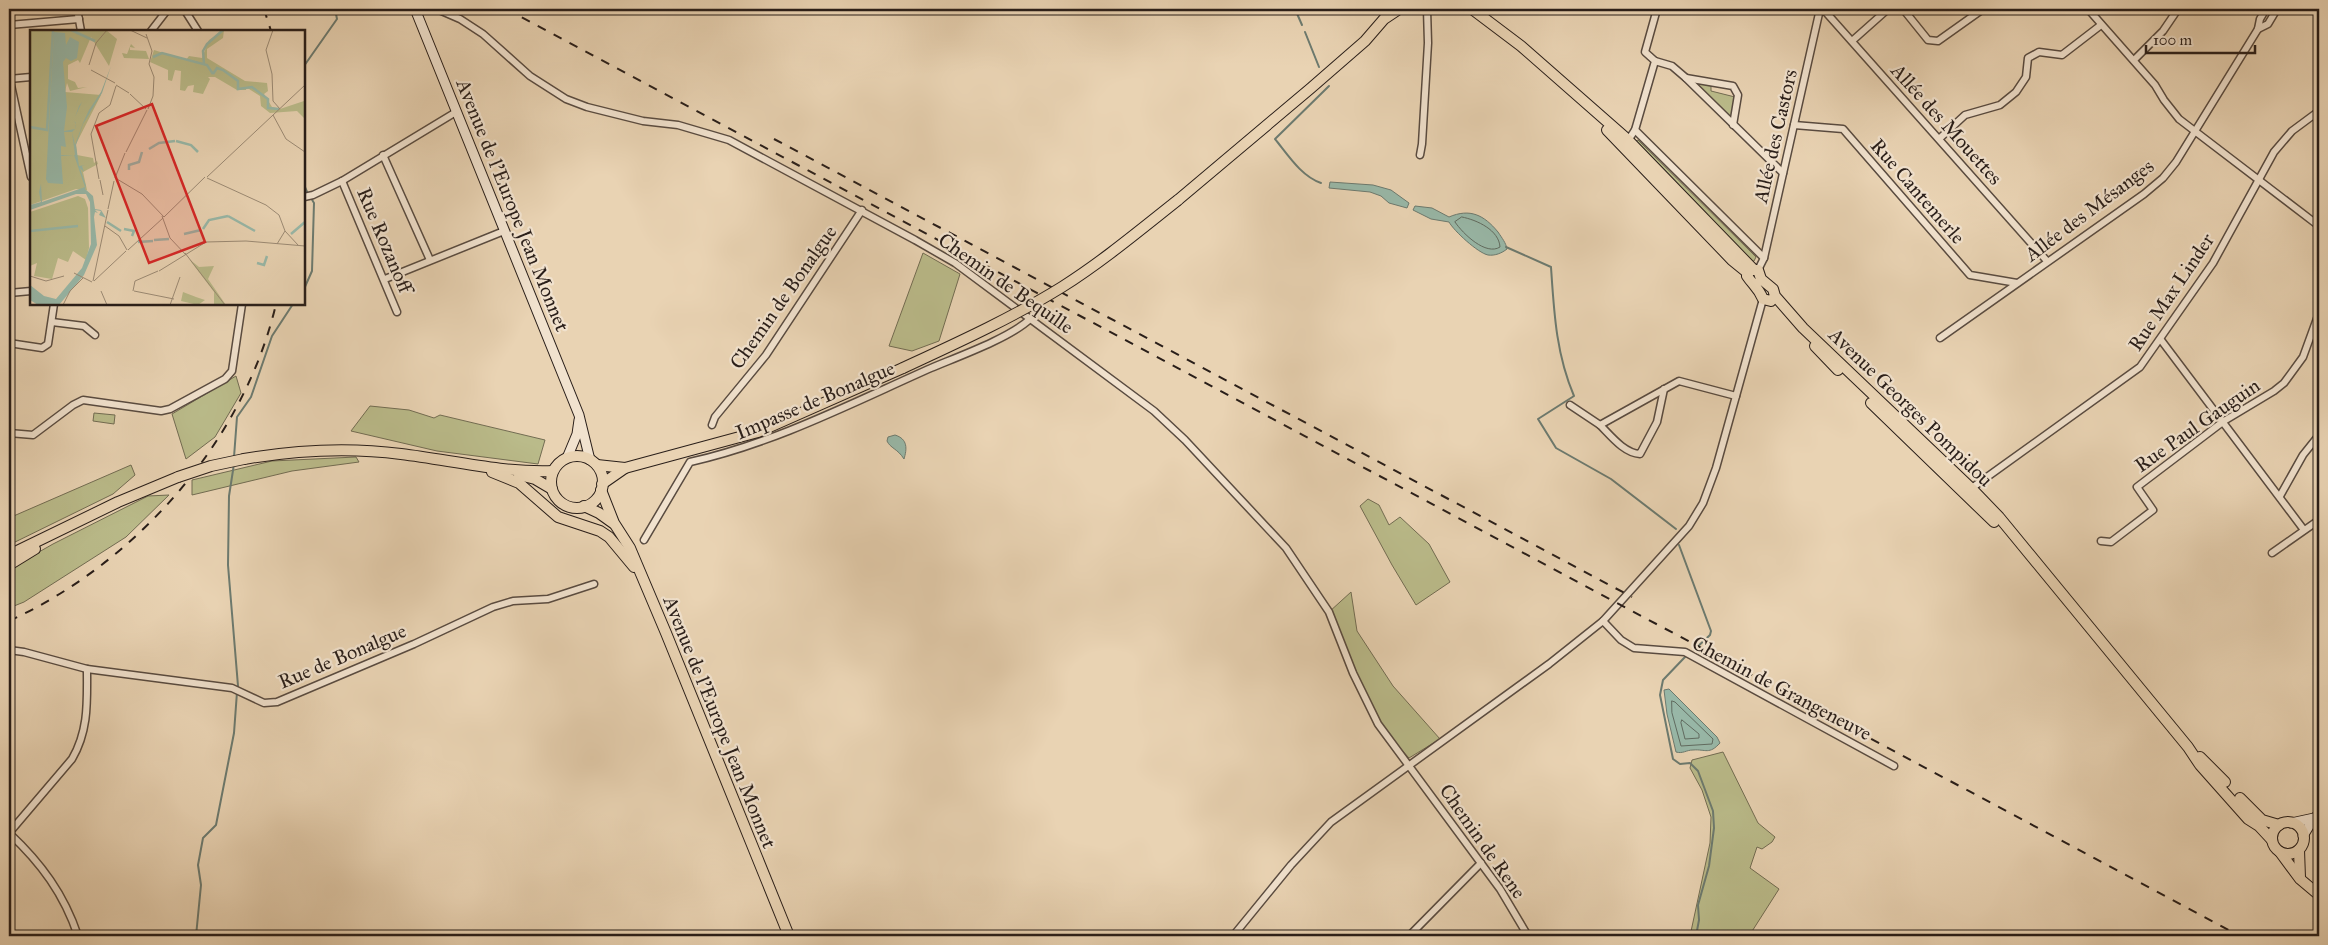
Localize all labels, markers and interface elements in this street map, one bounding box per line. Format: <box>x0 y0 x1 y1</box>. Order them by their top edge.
scale bar <box>2146 22 2254 54</box>
inset map <box>30 30 305 305</box>
text: 100 m <box>2153 31 2193 49</box>
street label: Allée des Mouettes <box>1886 58 2008 189</box>
street label: Allée des Castors <box>1748 67 1802 206</box>
street label: Avenue de l'Europe Jean Monnet <box>450 74 575 335</box>
street label: Rue Cantemerle <box>1866 133 1970 249</box>
street label: Allée des Mésanges <box>2019 154 2159 268</box>
street label: Rue Rozanoff <box>352 184 419 299</box>
street label: Chemin de Bonalgue <box>724 221 842 374</box>
street label: Chemin de Bequille <box>933 227 1078 339</box>
street label: Rue Max Linder <box>2123 228 2219 355</box>
street label: Avenue Georges Pompidou <box>1823 322 1998 492</box>
street label: Impasse de Bonalgue <box>732 356 899 445</box>
street label: Rue Paul Gauguin <box>2130 373 2265 478</box>
street label: Avenue de l'Europe Jean Monnet <box>657 591 782 852</box>
street label: Rue de Bonalgue <box>274 618 410 695</box>
street label: Chemin de Grangeneuve <box>1688 631 1876 746</box>
street label: Chemin de Rene <box>1435 779 1531 903</box>

